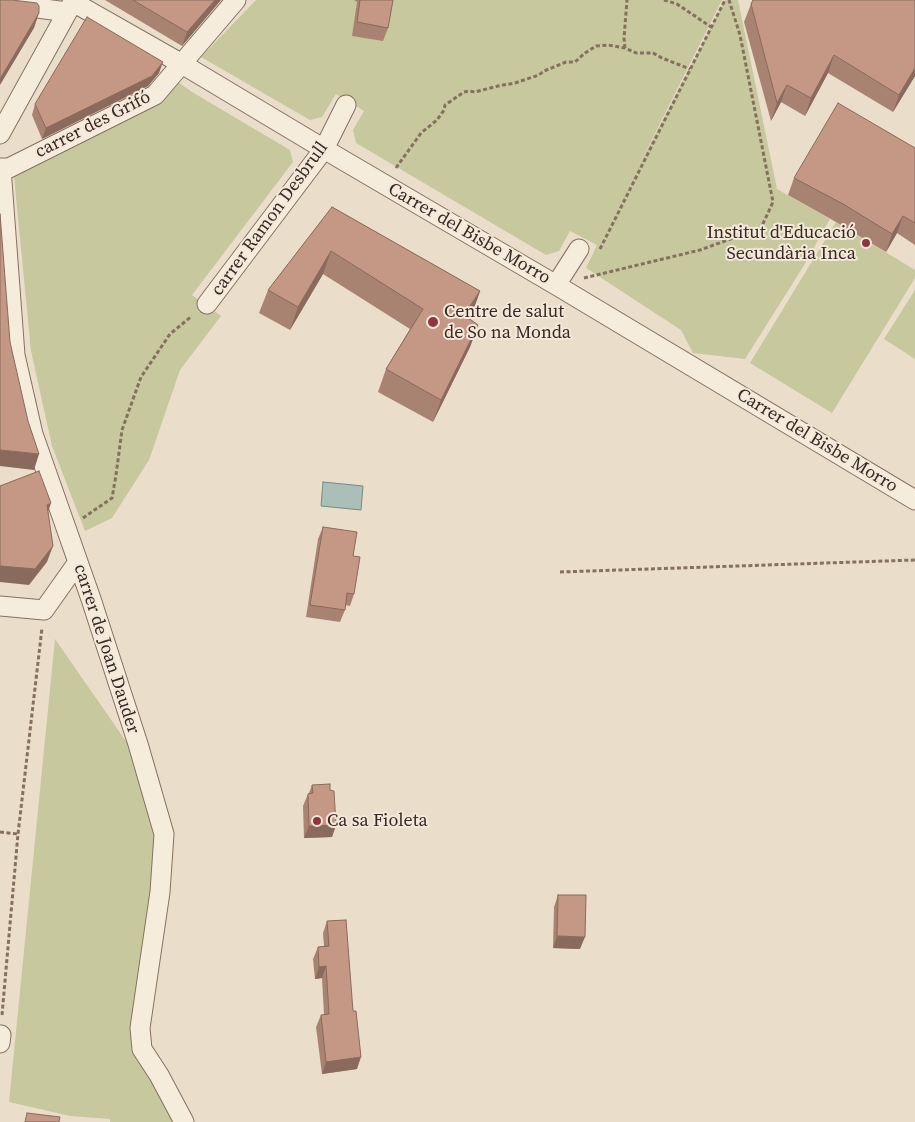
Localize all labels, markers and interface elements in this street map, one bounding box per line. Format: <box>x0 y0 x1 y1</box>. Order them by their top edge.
street label: carrer des Grifó <box>32 87 154 163</box>
street label: carrer Ramon Desbrull <box>207 138 333 300</box>
street label: Carrer del Bisbe Morro <box>384 179 554 289</box>
place label: Institut d'Educació Secundària Inca <box>707 222 856 264</box>
marker: Institut d'Educació Secundària Inca <box>860 237 872 249</box>
place label: Centre de salut de So na Monda <box>444 301 571 344</box>
marker: Centre de salut de So na Monda <box>426 315 440 329</box>
street label: Carrer del Bisbe Morro <box>733 384 901 498</box>
street label: carrer de Joan Dauder <box>68 561 144 737</box>
place label: Ca sa Fioleta <box>327 810 428 832</box>
marker: Ca sa Fioleta <box>311 815 323 827</box>

